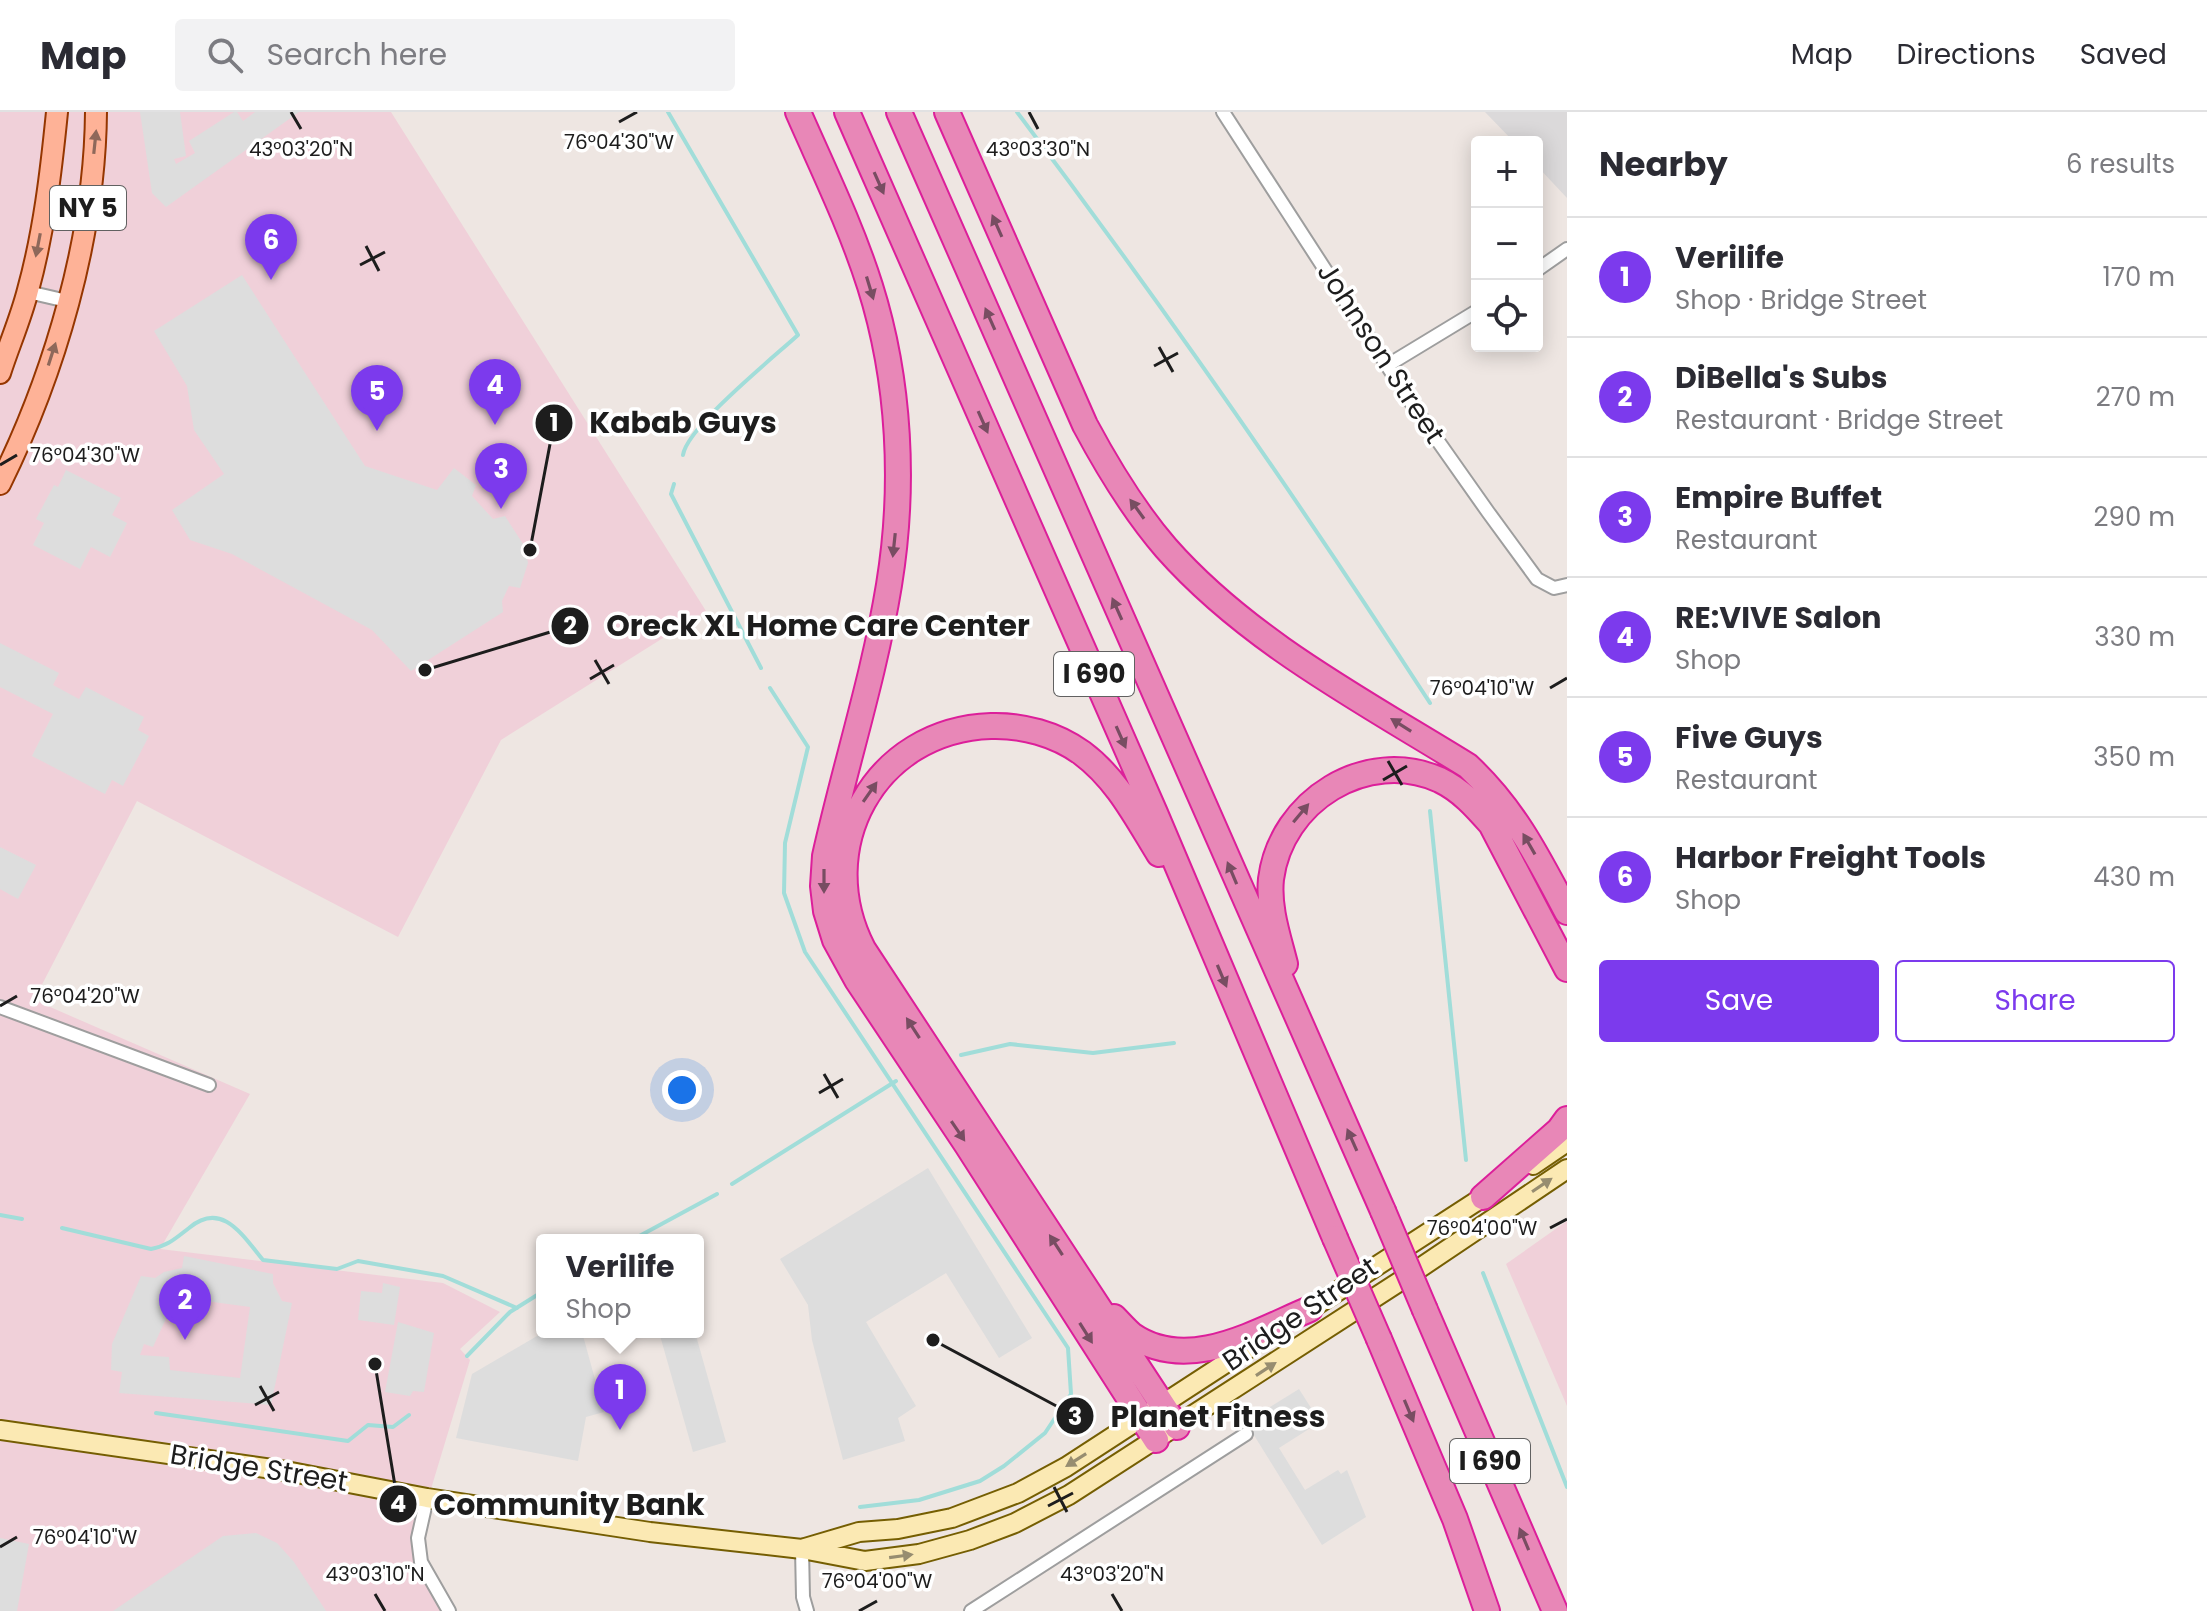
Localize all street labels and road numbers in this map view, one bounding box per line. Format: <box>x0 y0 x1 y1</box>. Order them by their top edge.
road number: NY 5 <box>50 186 126 230</box>
street label: Johnson Street <box>1308 255 1454 451</box>
road number: I 690 <box>1054 652 1134 696</box>
street label: Bridge Street <box>1215 1248 1385 1380</box>
street label: Bridge Street <box>167 1435 351 1501</box>
road number: I 690 <box>1450 1439 1530 1483</box>

